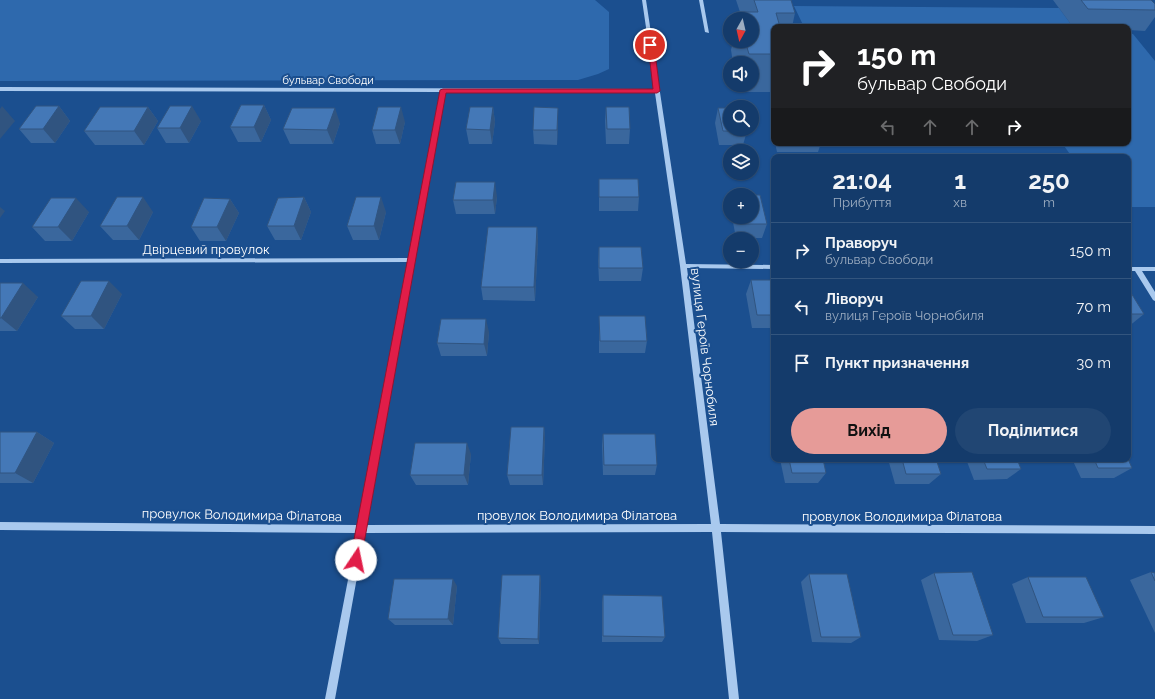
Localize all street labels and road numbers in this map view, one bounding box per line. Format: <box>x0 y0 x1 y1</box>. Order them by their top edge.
street label: бульвар Свободи <box>282 74 374 87</box>
street label: Двірцевий провулок <box>142 242 270 257</box>
street label: вулиця Героїв Чорнобиля <box>688 267 722 427</box>
street label: провулок Володимира Філатова <box>142 506 342 524</box>
street label: провулок Володимира Філатова <box>477 508 677 523</box>
street label: провулок Володимира Філатова <box>802 509 1002 524</box>

